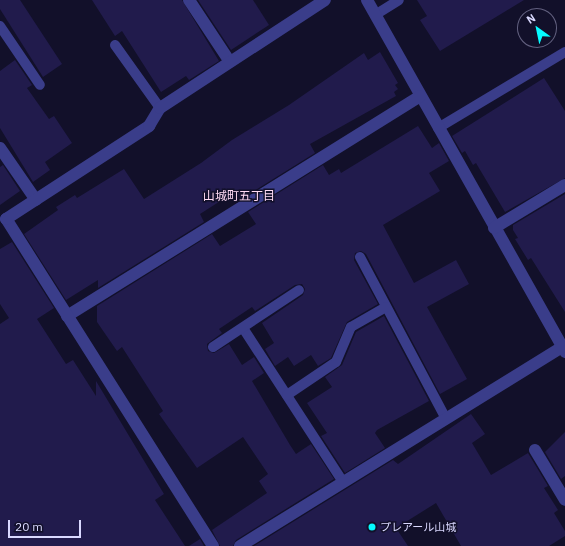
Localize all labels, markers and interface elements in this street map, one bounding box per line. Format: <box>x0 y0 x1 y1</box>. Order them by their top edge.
north arrow <box>517 8 557 48</box>
text: N <box>524 11 538 27</box>
district label: 山城町五丁目 <box>203 189 275 203</box>
scale bar <box>10 512 83 538</box>
text: 20 m <box>15 519 43 534</box>
place label: プレアール山城 <box>380 520 456 534</box>
marker: プレアール山城 <box>367 522 377 532</box>

